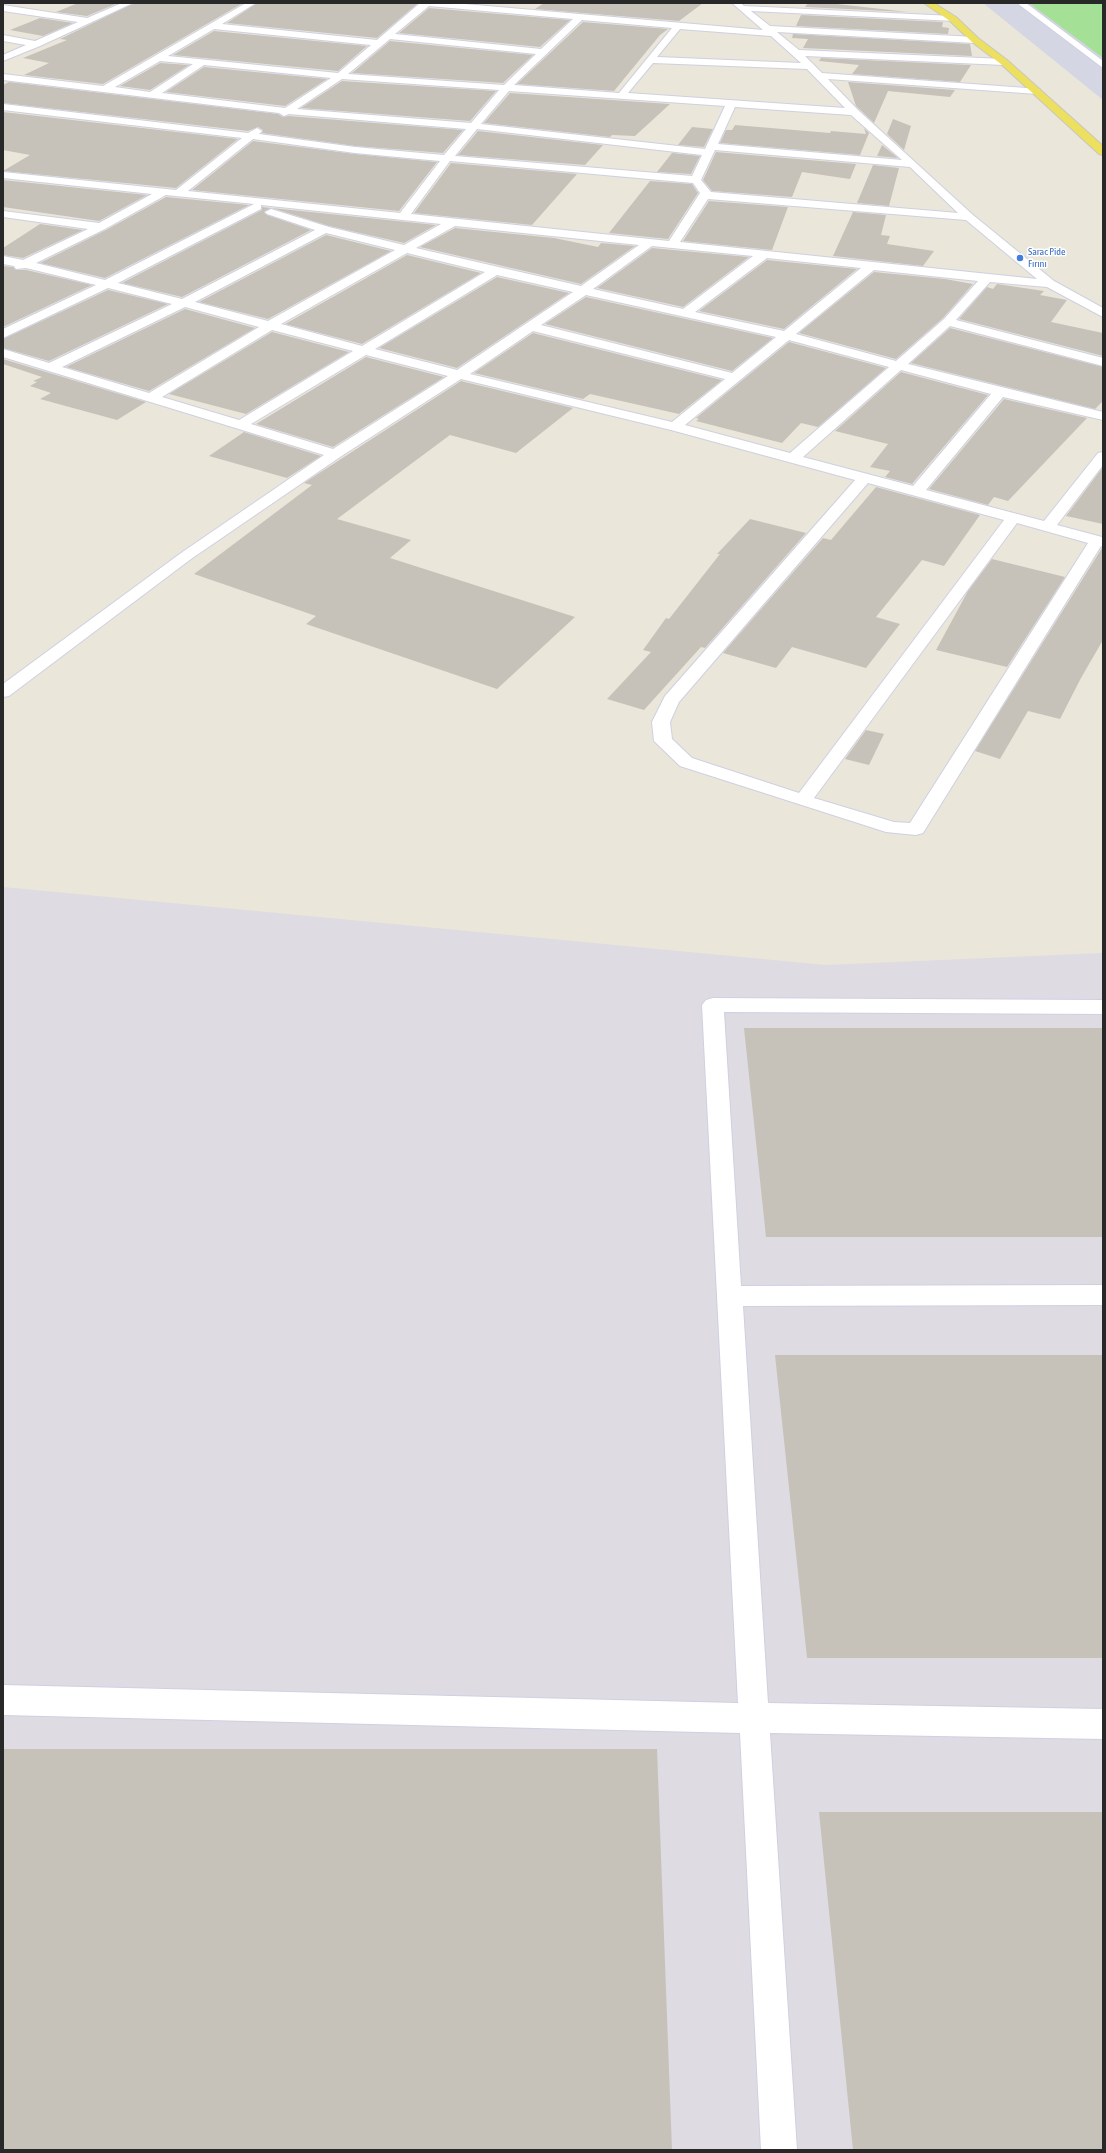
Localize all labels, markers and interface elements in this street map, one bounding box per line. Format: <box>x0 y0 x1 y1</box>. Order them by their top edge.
place label: Sarac Pide Fırını <box>1028 246 1066 270</box>
marker: Sarac Pide Fırını <box>1015 253 1025 263</box>

